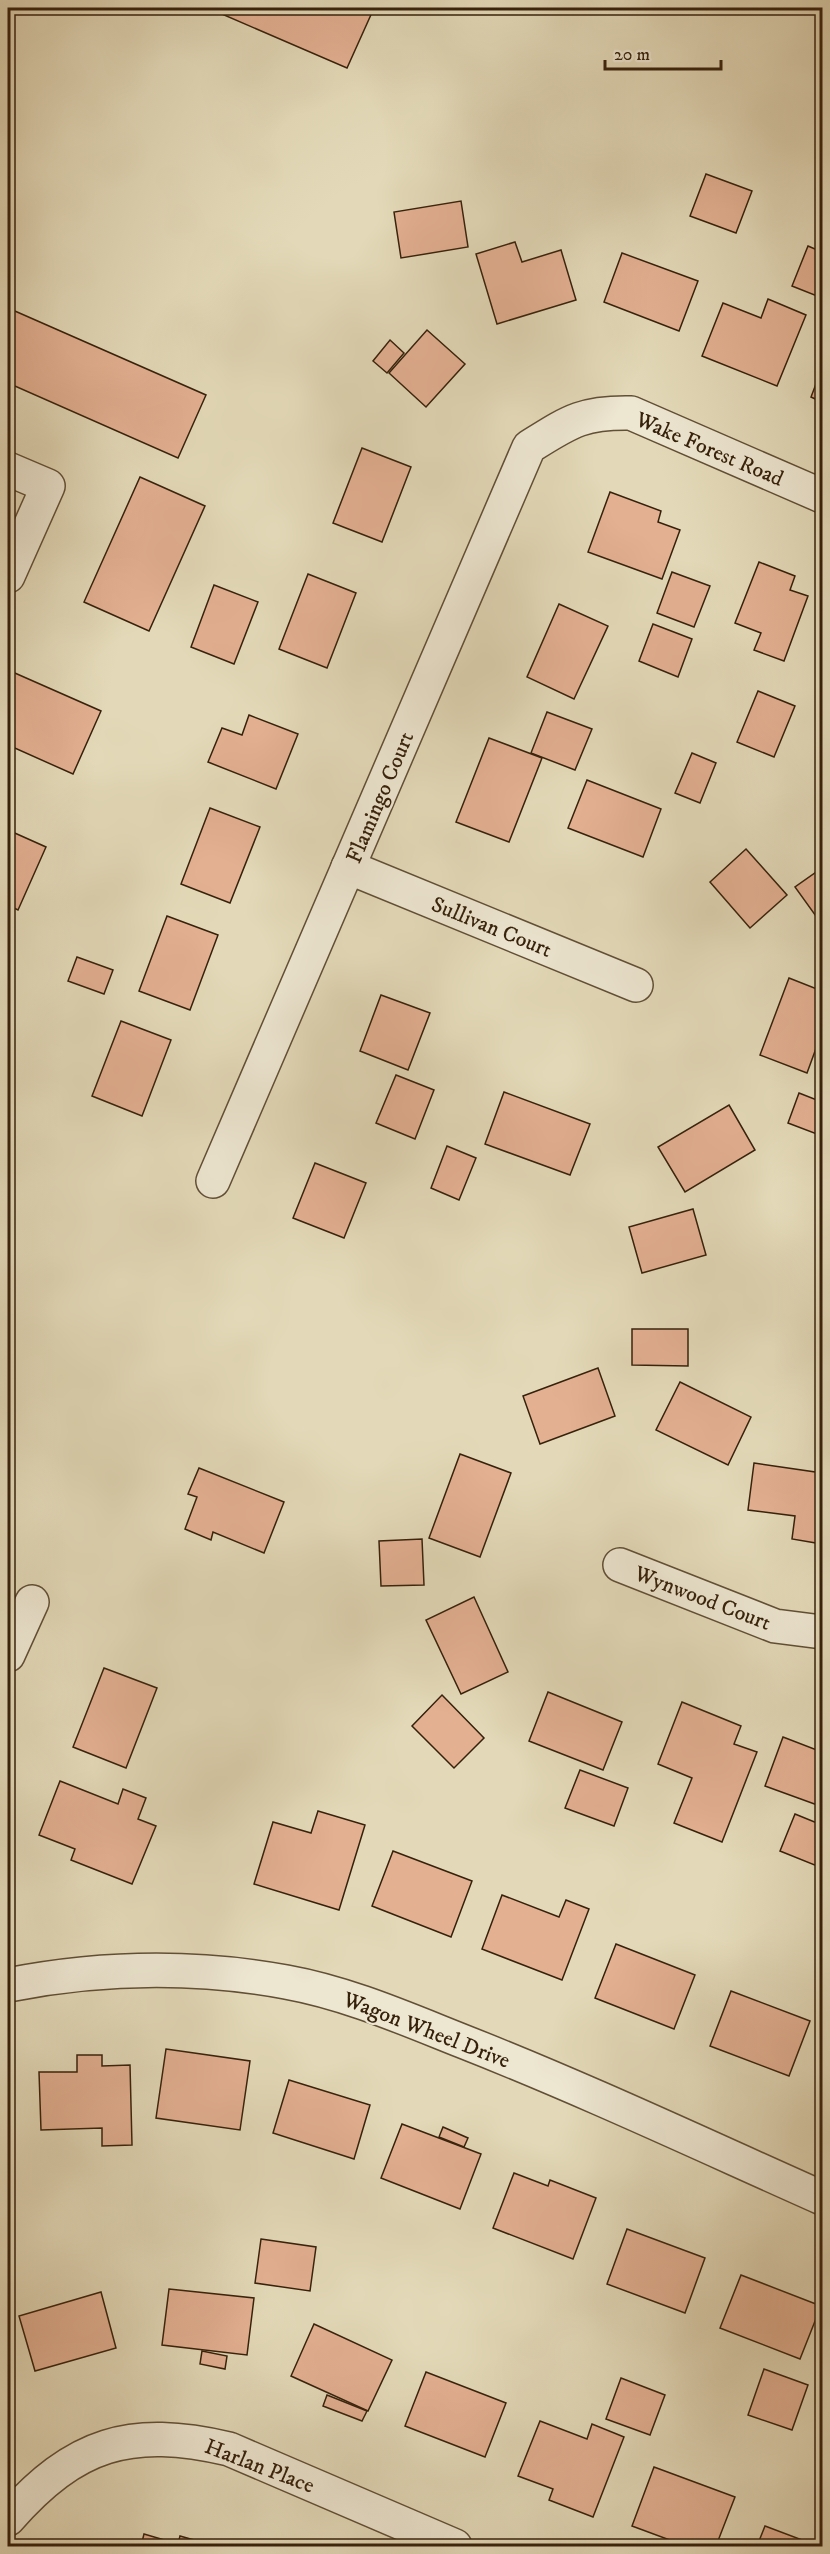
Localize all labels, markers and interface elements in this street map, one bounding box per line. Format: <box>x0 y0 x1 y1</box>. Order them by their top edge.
scale bar <box>605 33 720 71</box>
text: 20 m <box>614 44 650 66</box>
street label: Wake Forest Road <box>630 406 787 493</box>
street label: Flamingo Court <box>341 728 420 868</box>
street label: Sullivan Court <box>427 891 556 964</box>
street label: Wynwood Court <box>630 1560 774 1637</box>
street label: Wagon Wheel Drive <box>338 1986 514 2075</box>
street label: Harlan Place <box>201 2433 318 2500</box>

